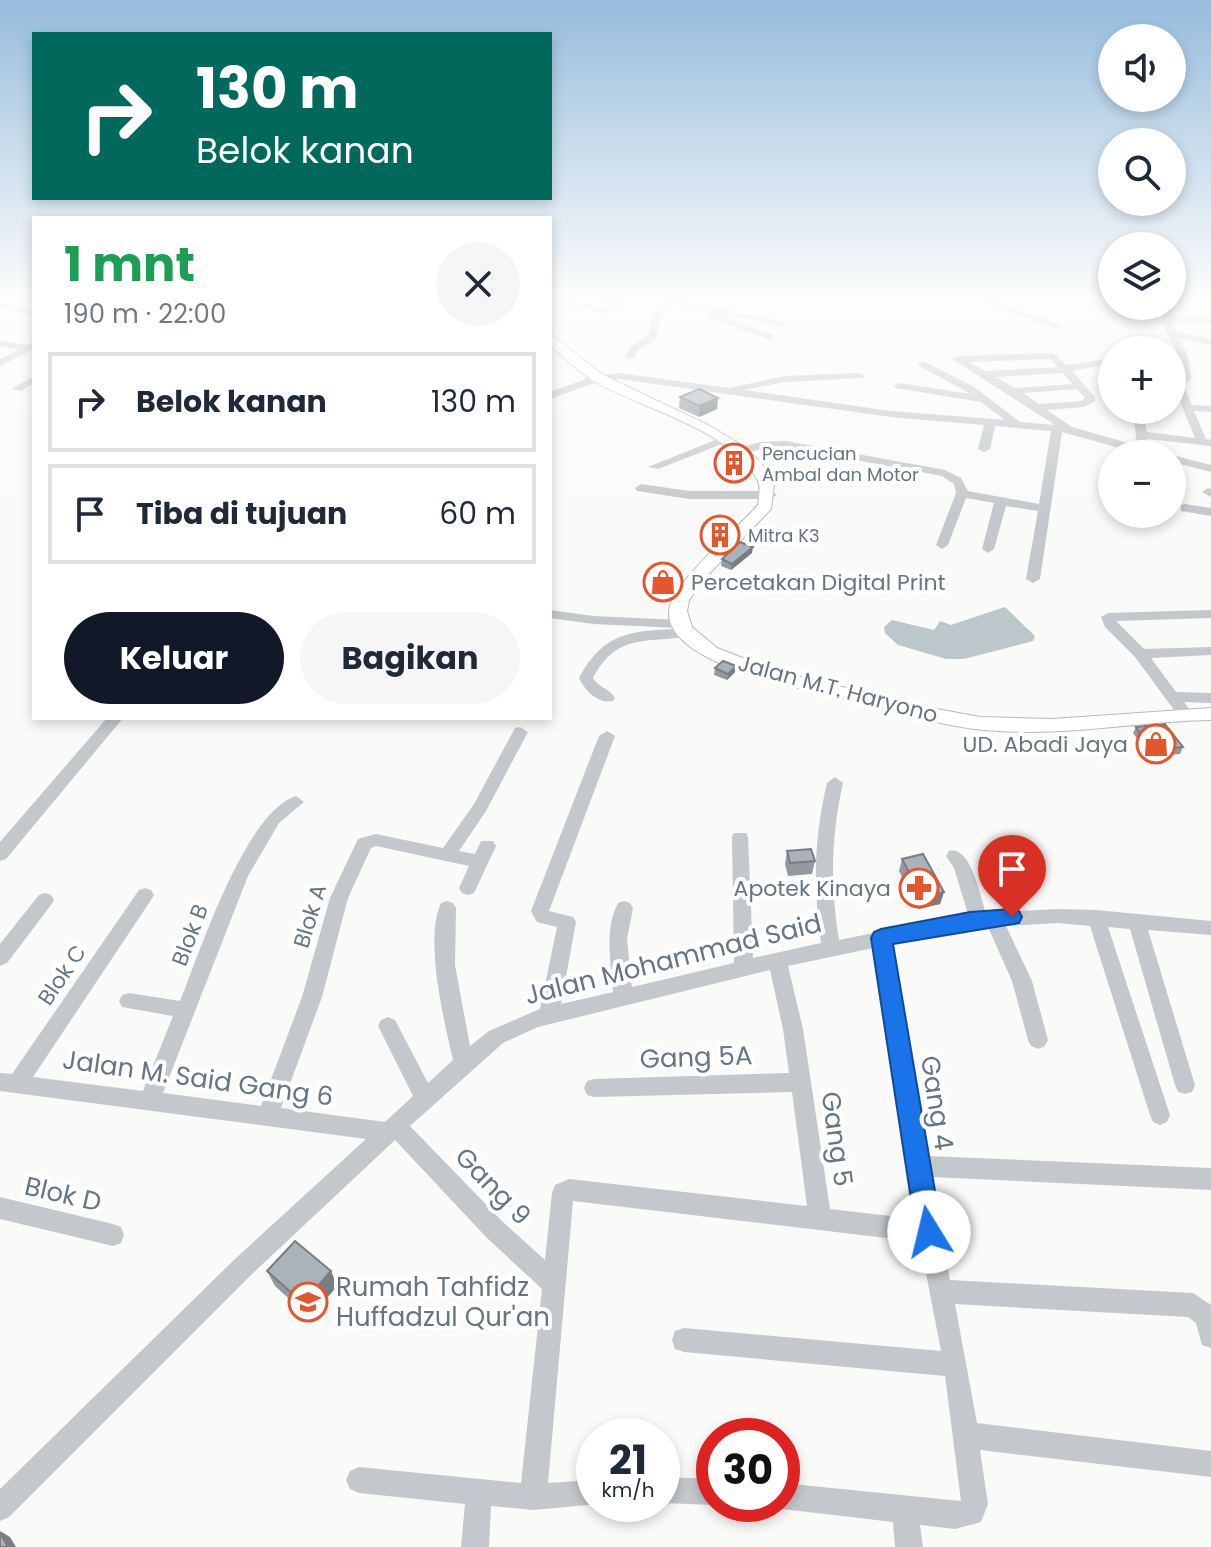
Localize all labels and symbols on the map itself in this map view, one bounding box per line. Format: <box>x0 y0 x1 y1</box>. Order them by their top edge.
place label: Pencucian Ambal dan Motor <box>762 441 919 487</box>
building icon: Pencucian Ambal dan Motor <box>713 442 755 484</box>
building icon: Mitra K3 <box>699 514 741 556</box>
place label: Mitra K3 <box>748 523 820 548</box>
shop icon: Percetakan Digital Print <box>642 561 684 603</box>
place label: Percetakan Digital Print <box>691 567 945 598</box>
street label: Jalan M.T. Haryono <box>735 647 941 731</box>
shop icon: UD. Abadi Jaya <box>1135 723 1177 765</box>
place label: UD. Abadi Jaya <box>963 729 1128 760</box>
pin <box>978 835 1046 917</box>
pharmacy icon: Apotek Kinaya <box>898 867 940 909</box>
place label: Apotek Kinaya <box>734 873 891 904</box>
street label: Blok A <box>286 880 334 952</box>
street label: Blok B <box>164 900 216 970</box>
street label: Jalan Mohammad Said <box>521 905 825 1013</box>
street label: Blok C <box>30 938 94 1012</box>
street label: Gang 5A <box>639 1037 753 1077</box>
street label: Jalan M. Said Gang 6 <box>60 1041 336 1115</box>
street label: Gang 4 <box>912 1053 962 1153</box>
street label: Gang 5 <box>813 1089 861 1189</box>
street label: Gang 9 <box>447 1139 539 1233</box>
street label: Blok D <box>21 1168 105 1220</box>
position arrow <box>887 1190 971 1274</box>
place label: Rumah Tahfidz Huffadzul Qur'an <box>336 1269 550 1335</box>
school or university icon: Rumah Tahfidz Huffadzul Qur'an <box>287 1281 329 1323</box>
speed limit sign: 30 <box>696 1418 800 1522</box>

